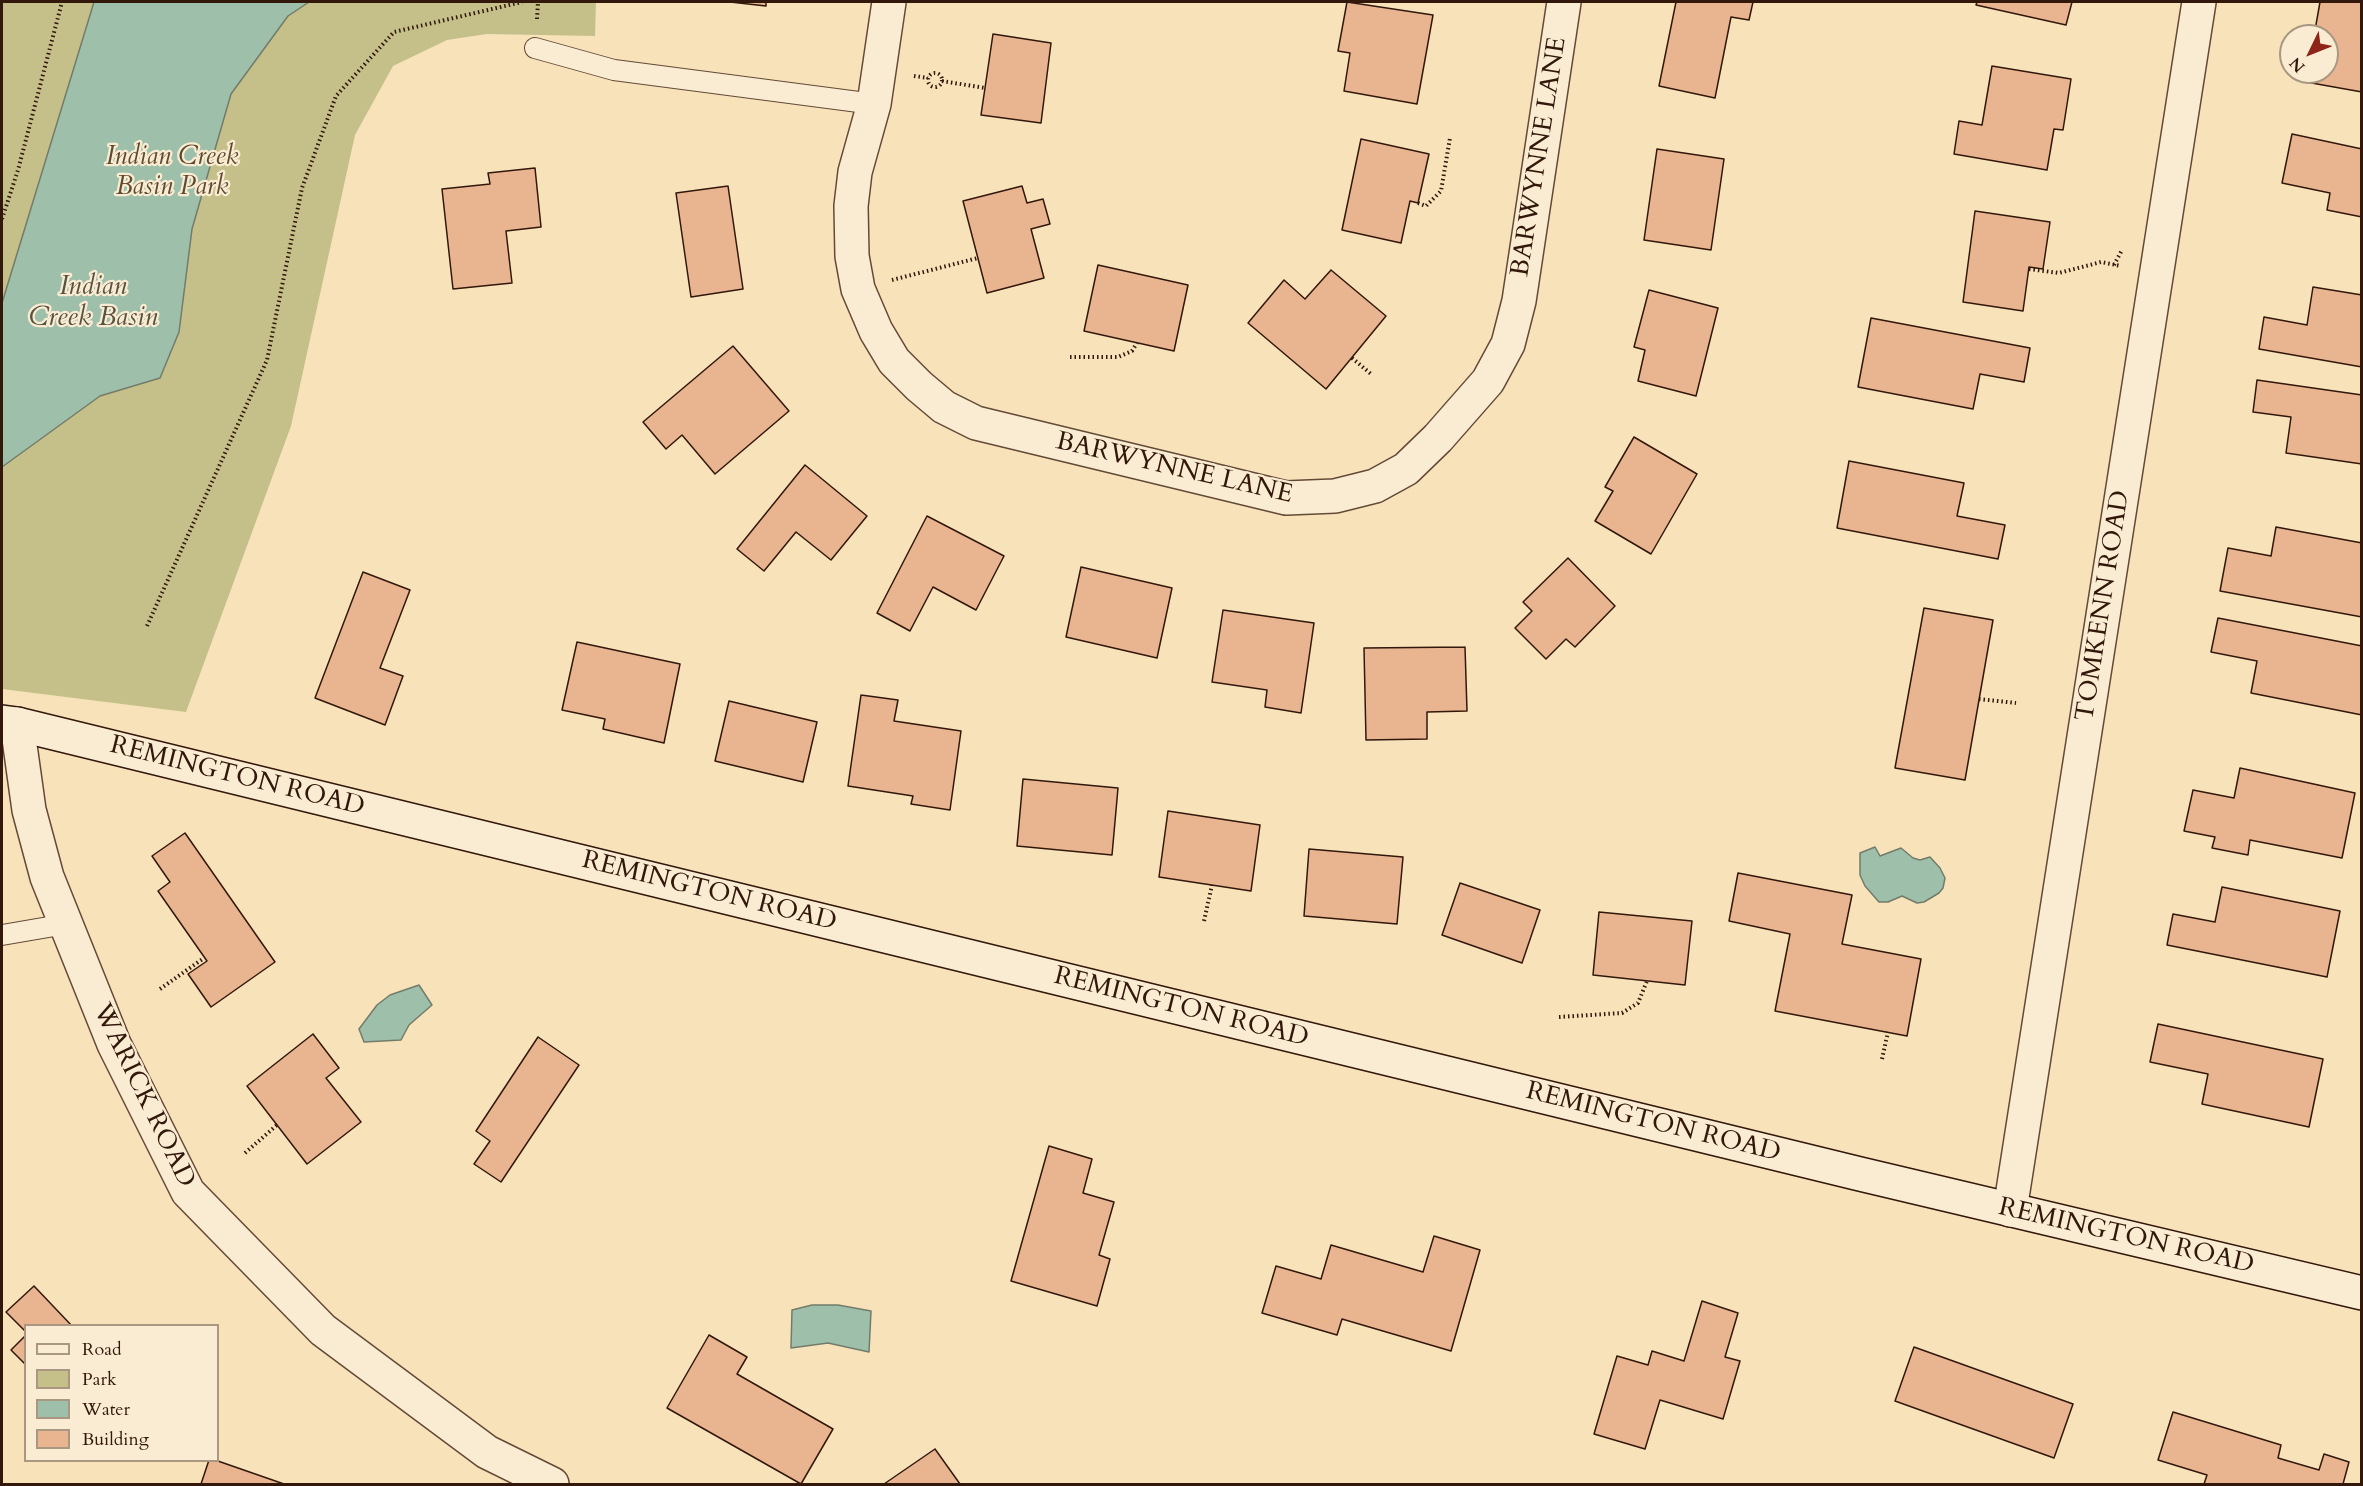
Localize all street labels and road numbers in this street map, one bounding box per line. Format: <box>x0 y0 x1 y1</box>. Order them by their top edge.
street label: BARWYNNE LANE <box>1506 35 1574 279</box>
street label: BARWYNNE LANE <box>1053 427 1295 511</box>
street label: TOMKENN ROAD <box>2070 489 2138 723</box>
street label: REMINGTON ROAD <box>107 730 367 824</box>
street label: REMINGTON ROAD <box>579 845 839 939</box>
street label: REMINGTON ROAD <box>1051 961 1311 1055</box>
street label: WARICK ROAD <box>85 999 201 1193</box>
street label: REMINGTON ROAD <box>1523 1076 1783 1170</box>
street label: REMINGTON ROAD <box>1995 1192 2257 1282</box>

